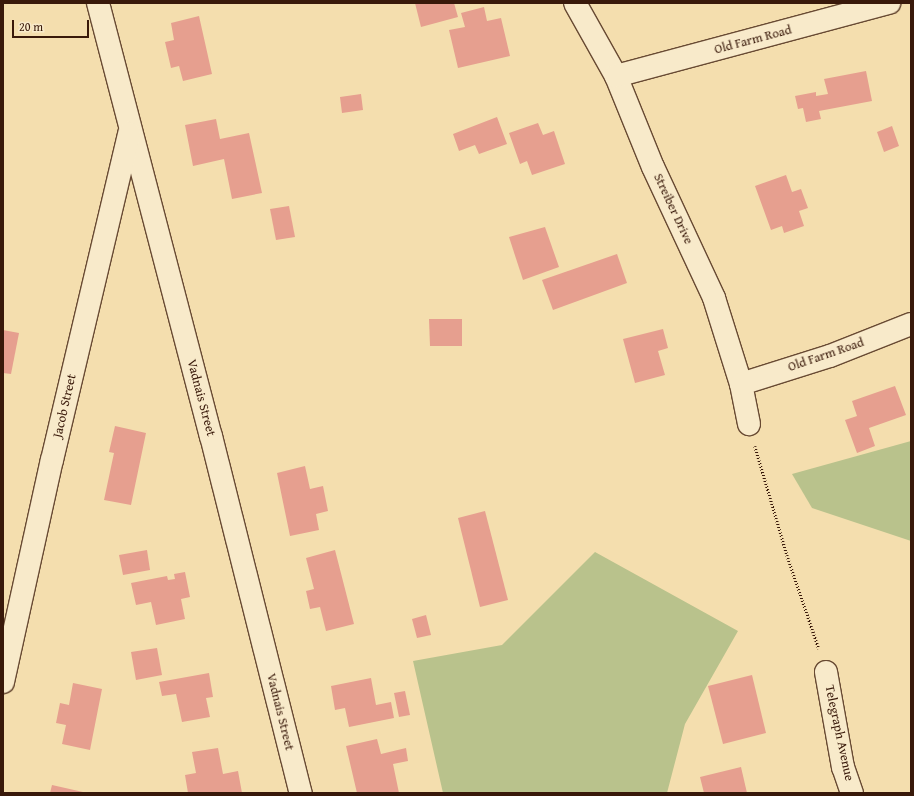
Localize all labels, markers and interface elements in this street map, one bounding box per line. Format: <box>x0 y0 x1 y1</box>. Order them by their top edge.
scale bar <box>14 12 91 38</box>
text: 20 m <box>19 18 43 35</box>
street label: Old Farm Road <box>713 22 793 58</box>
street label: Streiber Drive <box>650 171 696 247</box>
street label: Old Farm Road <box>786 335 866 375</box>
street label: Vadnais Street <box>183 358 219 438</box>
street label: Jacob Street <box>50 373 80 439</box>
street label: Vadnais Street <box>263 672 297 752</box>
street label: Telegraph Avenue <box>821 684 857 782</box>

